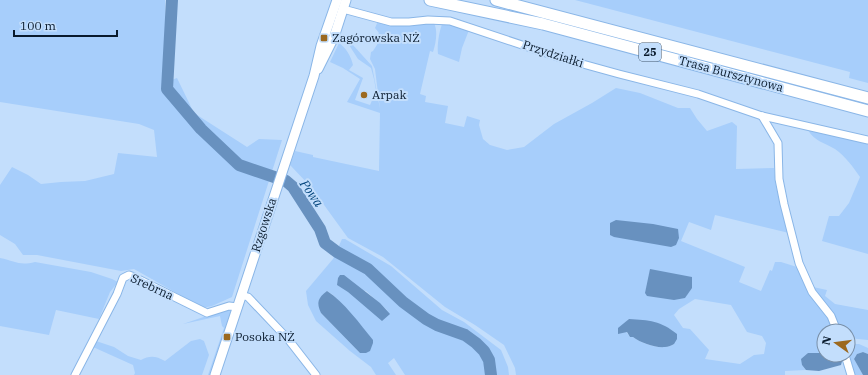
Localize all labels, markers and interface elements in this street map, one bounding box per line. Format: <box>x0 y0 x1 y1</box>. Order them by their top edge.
scale bar <box>14 12 117 38</box>
text: 100 m <box>20 18 56 33</box>
place label: Zagórowska NŻ <box>332 30 420 45</box>
marker: Zagórowska NŻ <box>319 33 329 43</box>
street label: Przydziałki <box>521 37 586 71</box>
road number: 25 <box>639 43 661 61</box>
street label: Trasa Bursztynowa <box>677 52 786 95</box>
place label: Arpak <box>372 87 407 102</box>
marker: Arpak <box>359 90 369 100</box>
water label: Powa <box>295 175 327 210</box>
street label: Rzgowska <box>248 195 279 254</box>
street label: Srebrna <box>128 270 176 303</box>
north arrow <box>816 323 856 363</box>
place label: Posoka NŻ <box>235 329 295 344</box>
marker: Posoka NŻ <box>222 332 232 342</box>
text: N <box>818 334 834 346</box>

